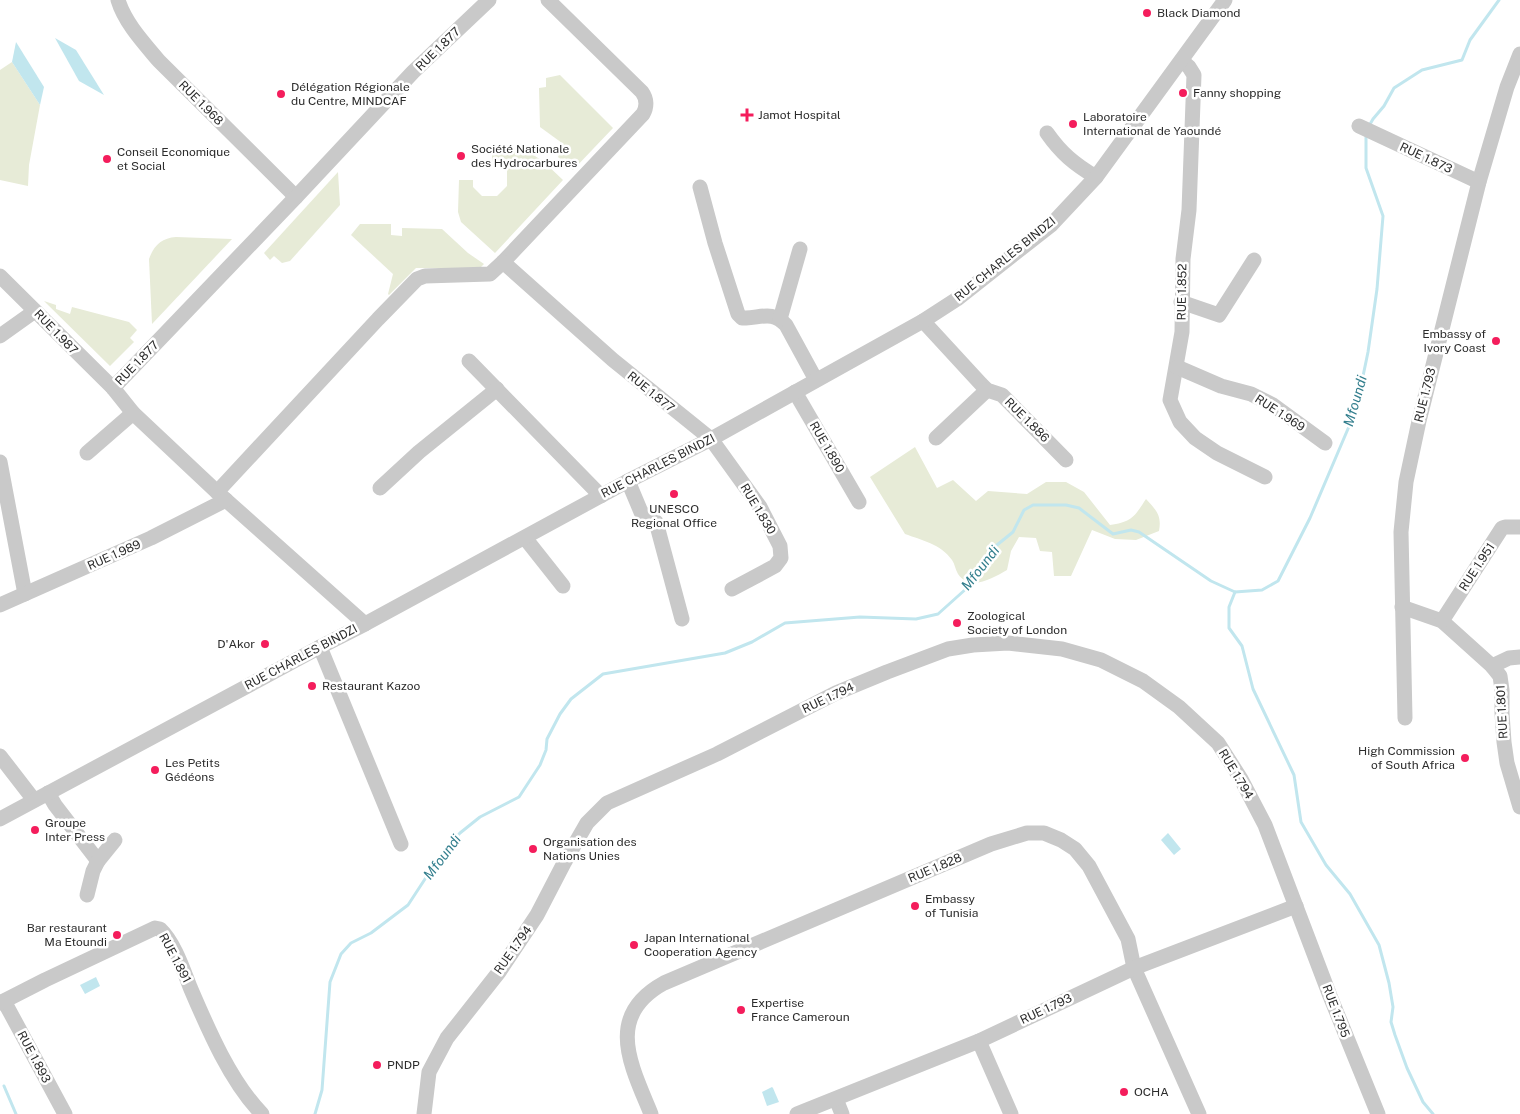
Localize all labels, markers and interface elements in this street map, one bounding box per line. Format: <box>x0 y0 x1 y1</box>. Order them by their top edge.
place label: Black Diamond <box>1157 6 1241 20</box>
marker: Black Diamond <box>1141 7 1153 19</box>
street label: RUE 1.877 <box>413 24 463 74</box>
street label: RUE 1.968 <box>176 78 226 128</box>
place label: Délégation Régionale du Centre, MINDCAF <box>291 80 410 108</box>
place label: Fanny shopping <box>1193 86 1281 100</box>
marker: Fanny shopping <box>1177 87 1189 99</box>
marker: Délégation Régionale du Centre, MINDCAF <box>275 88 287 100</box>
marker: Jamot Hospital <box>740 108 754 122</box>
place label: Jamot Hospital <box>758 108 841 122</box>
place label: Laboratoire International de Yaoundé <box>1083 110 1222 138</box>
marker: Laboratoire International de Yaoundé <box>1067 118 1079 130</box>
street label: RUE 1.873 <box>1398 140 1454 176</box>
place label: Société Nationale des Hydrocarbures <box>471 142 577 170</box>
place label: Conseil Economique et Social <box>117 145 230 173</box>
marker: Société Nationale des Hydrocarbures <box>455 150 467 162</box>
marker: Conseil Economique et Social <box>101 153 113 165</box>
street label: RUE CHARLES BINDZI <box>952 214 1058 304</box>
street label: RUE 1.852 <box>1175 263 1189 321</box>
street label: RUE 1.987 <box>31 307 81 357</box>
place label: Embassy of Ivory Coast <box>1422 327 1486 355</box>
marker: Embassy of Ivory Coast <box>1490 335 1502 347</box>
street label: RUE 1.877 <box>112 338 162 388</box>
street label: RUE 1.793 <box>1411 366 1439 424</box>
street label: RUE 1.877 <box>625 369 677 415</box>
water label: Mfoundi <box>1340 373 1370 428</box>
street label: RUE 1.969 <box>1252 392 1308 434</box>
street label: RUE 1.886 <box>1002 395 1052 445</box>
street label: RUE 1.890 <box>807 419 847 475</box>
street label: RUE CHARLES BINDZI <box>599 431 717 501</box>
street label: RUE 1.830 <box>737 481 779 537</box>
marker: UNESCO Regional Office <box>668 488 680 500</box>
place label: UNESCO Regional Office <box>631 502 717 530</box>
street label: RUE 1.989 <box>85 537 143 573</box>
street label: RUE 1.951 <box>1456 540 1498 594</box>
water label: Mfoundi <box>958 542 1003 593</box>
place label: Zoological Society of London <box>967 609 1067 637</box>
marker: Zoological Society of London <box>951 617 963 629</box>
street label: RUE CHARLES BINDZI <box>242 621 360 693</box>
place label: D'Akor <box>217 637 255 651</box>
marker: D'Akor <box>259 638 271 650</box>
place label: Restaurant Kazoo <box>322 679 420 693</box>
marker: Restaurant Kazoo <box>306 680 318 692</box>
street label: RUE 1.794 <box>800 680 857 716</box>
street label: RUE 1.801 <box>1494 685 1510 739</box>
place label: High Commission of South Africa <box>1358 744 1455 772</box>
street label: RUE 1.794 <box>1216 747 1257 802</box>
marker: High Commission of South Africa <box>1459 752 1471 764</box>
place label: Les Petits Gédéons <box>165 756 220 784</box>
marker: Les Petits Gédéons <box>149 764 161 776</box>
place label: Groupe Inter Press <box>45 816 105 844</box>
marker: Groupe Inter Press <box>29 824 41 836</box>
water label: Mfoundi <box>420 831 464 883</box>
place label: Organisation des Nations Unies <box>543 835 637 863</box>
marker: Organisation des Nations Unies <box>527 843 539 855</box>
street label: RUE 1.828 <box>906 850 964 886</box>
place label: Embassy of Tunisia <box>925 892 978 920</box>
marker: Embassy of Tunisia <box>909 900 921 912</box>
place label: Bar restaurant Ma Etoundi <box>27 921 107 949</box>
street label: RUE 1.794 <box>491 923 535 977</box>
marker: Bar restaurant Ma Etoundi <box>111 929 123 941</box>
street label: RUE 1.891 <box>156 931 194 985</box>
place label: Japan International Cooperation Agency <box>644 931 758 959</box>
marker: Japan International Cooperation Agency <box>628 939 640 951</box>
street label: RUE 1.795 <box>1319 982 1353 1040</box>
street label: RUE 1.793 <box>1018 991 1074 1027</box>
place label: Expertise France Cameroun <box>751 996 850 1024</box>
marker: Expertise France Cameroun <box>735 1004 747 1016</box>
street label: RUE 1.893 <box>14 1029 54 1085</box>
place label: PNDP <box>387 1058 420 1072</box>
marker: PNDP <box>371 1059 383 1071</box>
place label: OCHA <box>1134 1085 1169 1099</box>
marker: OCHA <box>1118 1086 1130 1098</box>

